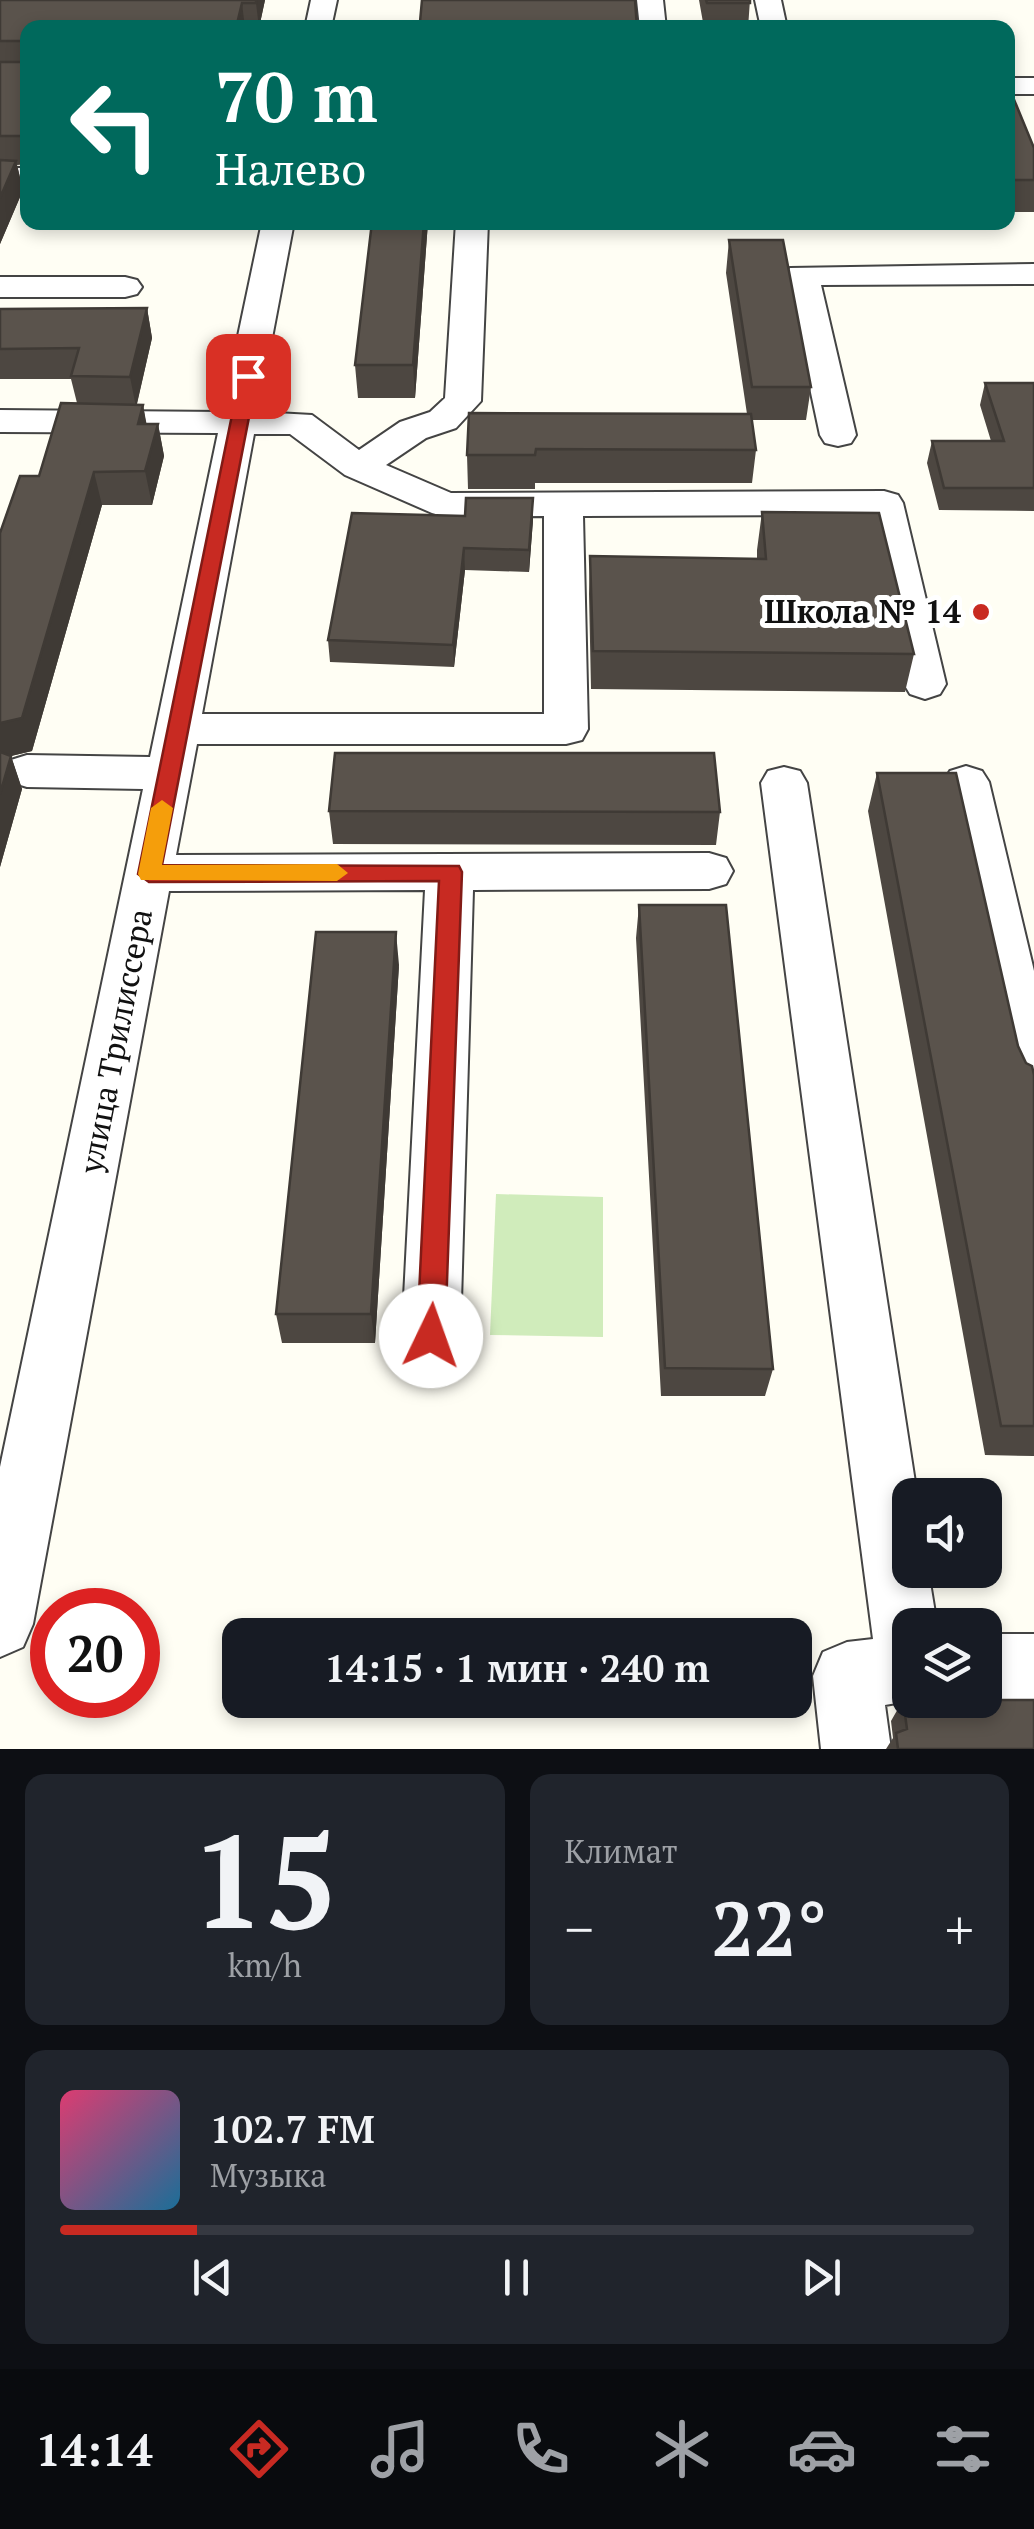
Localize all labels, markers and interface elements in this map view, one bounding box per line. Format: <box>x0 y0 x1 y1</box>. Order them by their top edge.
text: 70 m <box>215 49 378 142</box>
icon: left <box>50 60 180 190</box>
text: Налево <box>215 138 366 198</box>
pin <box>206 334 291 419</box>
icon: arrive <box>221 349 276 404</box>
place label: Школа № 14 <box>764 590 961 632</box>
marker: Школа № 14 <box>970 601 992 623</box>
street label: улица Трилиссера <box>69 905 161 1178</box>
position arrow <box>379 1284 483 1388</box>
map controls <box>892 1478 1002 1718</box>
button: sound <box>892 1478 1002 1588</box>
speed limit sign: 20 <box>30 1588 160 1718</box>
button: layers <box>892 1608 1002 1718</box>
text: 14:15 · 1 мин · 240 m <box>324 1643 710 1693</box>
text: 15 <box>191 1793 338 1965</box>
text: Климат <box>565 1830 678 1872</box>
text: 22° <box>711 1878 827 1977</box>
text: − <box>565 1892 594 1965</box>
text: + <box>945 1892 974 1965</box>
text: km/h <box>228 1944 302 1986</box>
text: 102.7 FM <box>210 2104 375 2154</box>
text: Музыка <box>210 2154 326 2196</box>
icon: previous <box>185 2250 240 2305</box>
icon: pause <box>489 2250 544 2305</box>
icon: next <box>794 2250 849 2305</box>
icon: directions <box>224 2414 294 2484</box>
icon: music <box>365 2414 435 2484</box>
icon: phone <box>506 2414 576 2484</box>
icon: climate <box>647 2414 717 2484</box>
icon: car <box>787 2414 857 2484</box>
icon: filters <box>928 2414 998 2484</box>
text: 14:14 <box>35 2419 153 2479</box>

